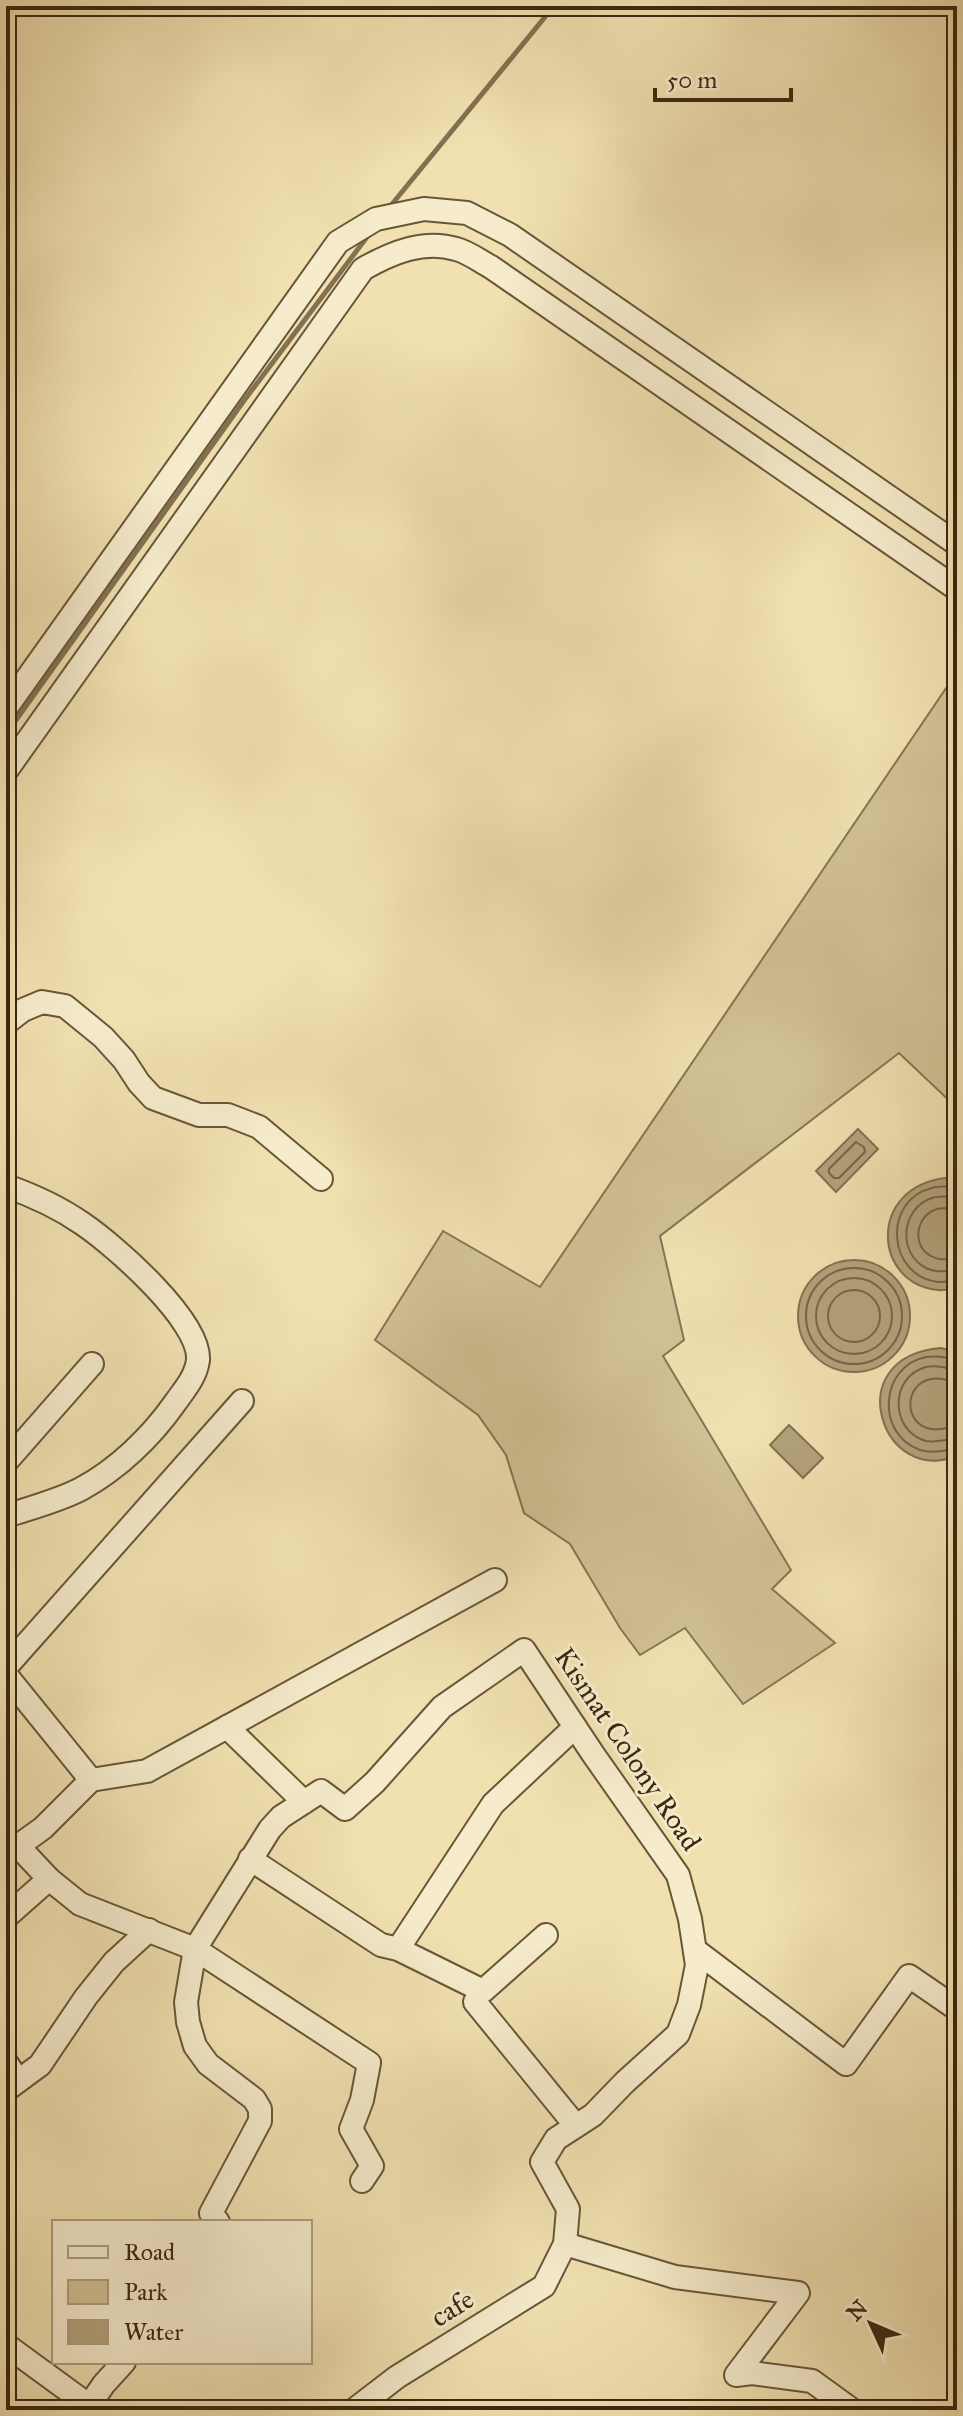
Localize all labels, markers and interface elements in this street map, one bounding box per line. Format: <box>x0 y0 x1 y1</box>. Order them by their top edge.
scale bar <box>655 52 791 102</box>
text: 50 m <box>667 65 717 95</box>
street label: Kismat Colony Road <box>547 1641 709 1857</box>
legend <box>52 2220 312 2364</box>
text: Road <box>124 2237 175 2267</box>
text: Park <box>124 2277 168 2307</box>
street label: cafe <box>424 2281 480 2335</box>
north arrow <box>831 2284 911 2364</box>
text: N <box>841 2294 873 2327</box>
text: Water <box>124 2317 183 2347</box>

